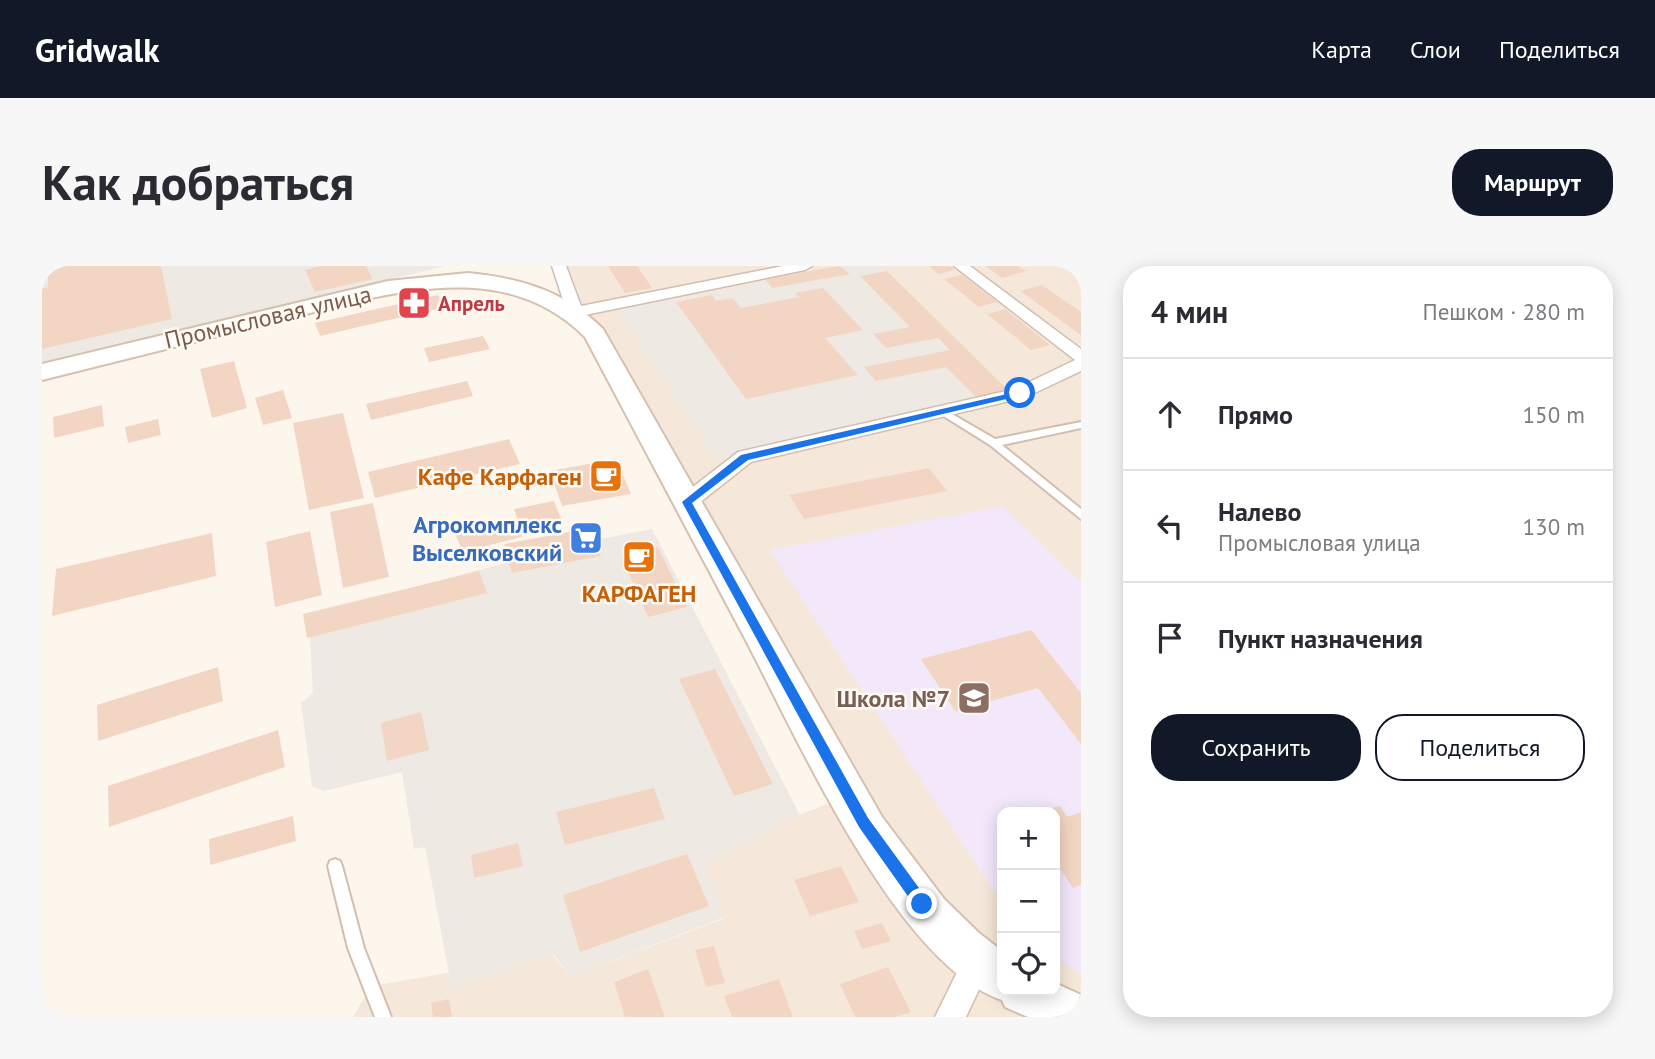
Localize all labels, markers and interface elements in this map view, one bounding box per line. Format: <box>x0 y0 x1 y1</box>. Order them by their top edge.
text: Gridwalk <box>35 28 159 71</box>
text: Карта <box>1311 34 1372 65</box>
text: Слои <box>1410 34 1461 65</box>
text: Поделиться <box>1499 34 1620 65</box>
button: Маршрут <box>1452 149 1613 216</box>
text: Как добраться <box>42 150 354 214</box>
street label: Промысловая улица <box>161 278 375 356</box>
pharmacy icon: Апрель <box>395 284 433 322</box>
place label: Апрель <box>438 290 505 317</box>
text: 4 мин <box>1151 292 1228 331</box>
text: Пешком · 280 m <box>1422 297 1585 326</box>
route start <box>1004 377 1035 408</box>
icon: ahead <box>1151 395 1189 433</box>
text: Прямо <box>1218 398 1293 431</box>
text: 150 m <box>1523 400 1585 429</box>
cafe icon: Кафе Карфаген <box>587 457 625 495</box>
place label: Кафе Карфаген <box>418 461 582 492</box>
text: Налево <box>1218 495 1302 528</box>
icon: left <box>1151 507 1189 545</box>
place label: Агрокомплекс Выселковский <box>412 509 562 568</box>
text: 130 m <box>1523 512 1585 541</box>
supermarket icon: Агрокомплекс Выселковский <box>567 519 605 557</box>
text: Промысловая улица <box>1218 528 1421 557</box>
cafe icon: КАРФАГЕН <box>620 538 658 576</box>
place label: КАРФАГЕН <box>582 578 696 609</box>
icon: arrive <box>1151 619 1189 657</box>
text: Пункт назначения <box>1218 622 1423 655</box>
school or university icon: Школа №7 <box>955 679 993 717</box>
place label: Школа №7 <box>836 683 950 714</box>
button: Сохранить <box>1151 714 1361 781</box>
button: Поделиться <box>1375 714 1585 781</box>
map controls <box>997 807 1060 996</box>
button: + <box>997 807 1060 870</box>
button: − <box>997 870 1060 933</box>
route end <box>906 888 937 919</box>
button: locate <box>997 933 1060 996</box>

